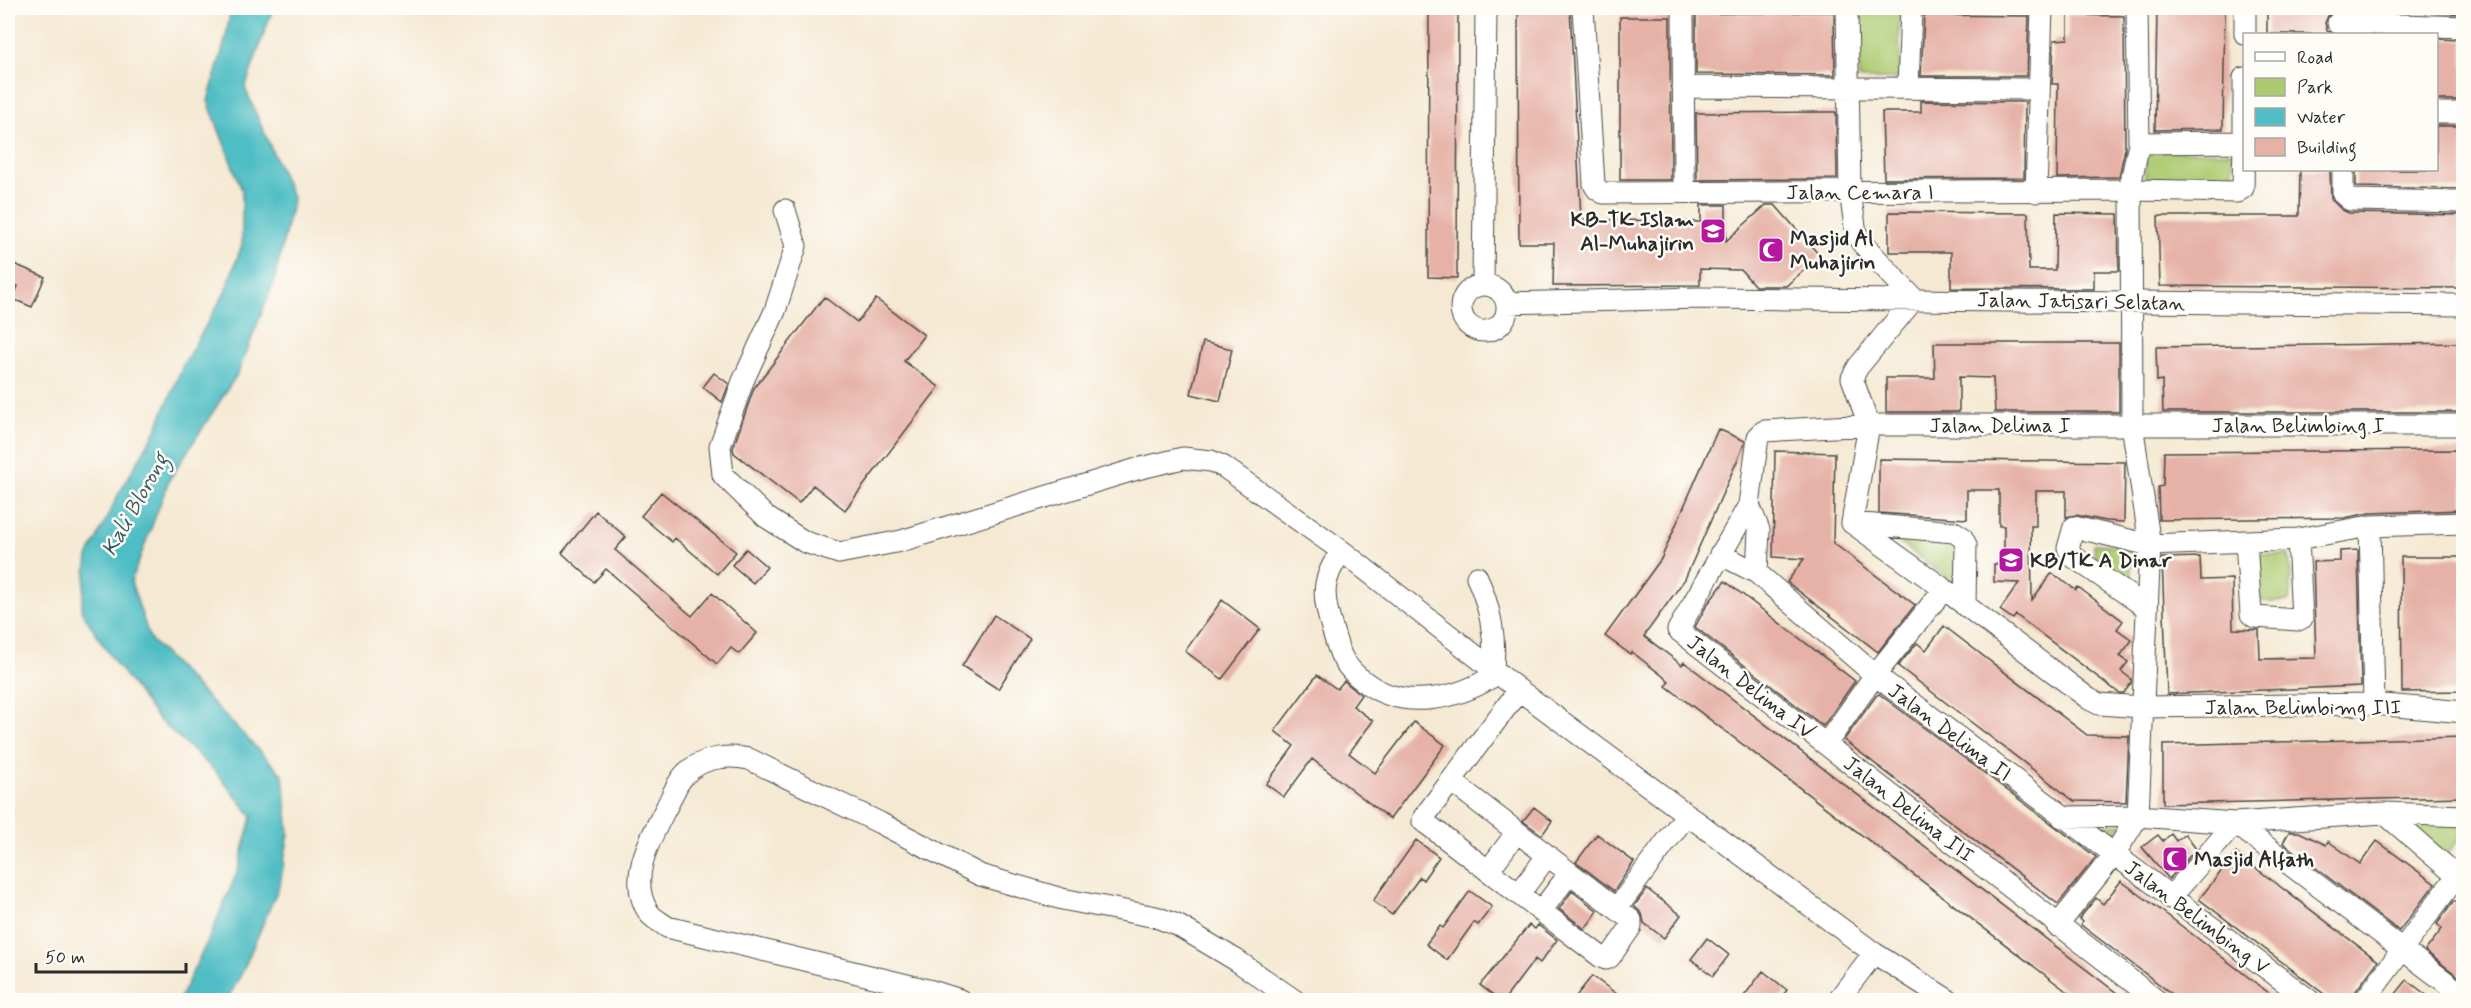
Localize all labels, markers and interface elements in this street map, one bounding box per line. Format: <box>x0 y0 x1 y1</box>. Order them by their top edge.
legend <box>2243 33 2438 171</box>
text: Road <box>2297 46 2333 70</box>
text: Park <box>2297 76 2333 100</box>
text: Water <box>2297 106 2346 130</box>
text: Building <box>2297 136 2357 162</box>
street label: Jalan Cemara I <box>1786 179 1934 207</box>
place label: KB-TK Islam Al-Muhajirin <box>1571 206 1694 258</box>
school or university icon: KB-TK Islam Al-Muhajirin <box>1698 216 1728 246</box>
place label: Masjid Al Muhajirin <box>1790 225 1876 277</box>
mosque icon: Masjid Al Muhajirin <box>1756 235 1786 265</box>
street label: Jalan Jatisari Selatan <box>1977 286 2186 318</box>
street label: Jalan Delima I <box>1929 412 2071 440</box>
street label: Jalan Belimbing I <box>2211 412 2385 440</box>
water label: Kali Blorong <box>96 446 179 563</box>
school or university icon: KB/TK A Dinar <box>1996 545 2026 575</box>
place label: KB/TK A Dinar <box>2030 547 2172 575</box>
street label: Jalan Delima IV <box>1681 629 1820 747</box>
street label: Jalan Delima II <box>1882 677 2017 788</box>
street label: Jalan Belimbimg III <box>2205 694 2401 722</box>
street label: Jalan Delima III <box>1837 750 1980 870</box>
mosque icon: Masjid Alfath <box>2160 844 2190 874</box>
place label: Masjid Alfath <box>2194 846 2314 874</box>
street label: Jalan Belimbing V <box>2118 854 2274 981</box>
scale bar <box>36 936 186 974</box>
text: 50 m <box>45 946 85 970</box>

